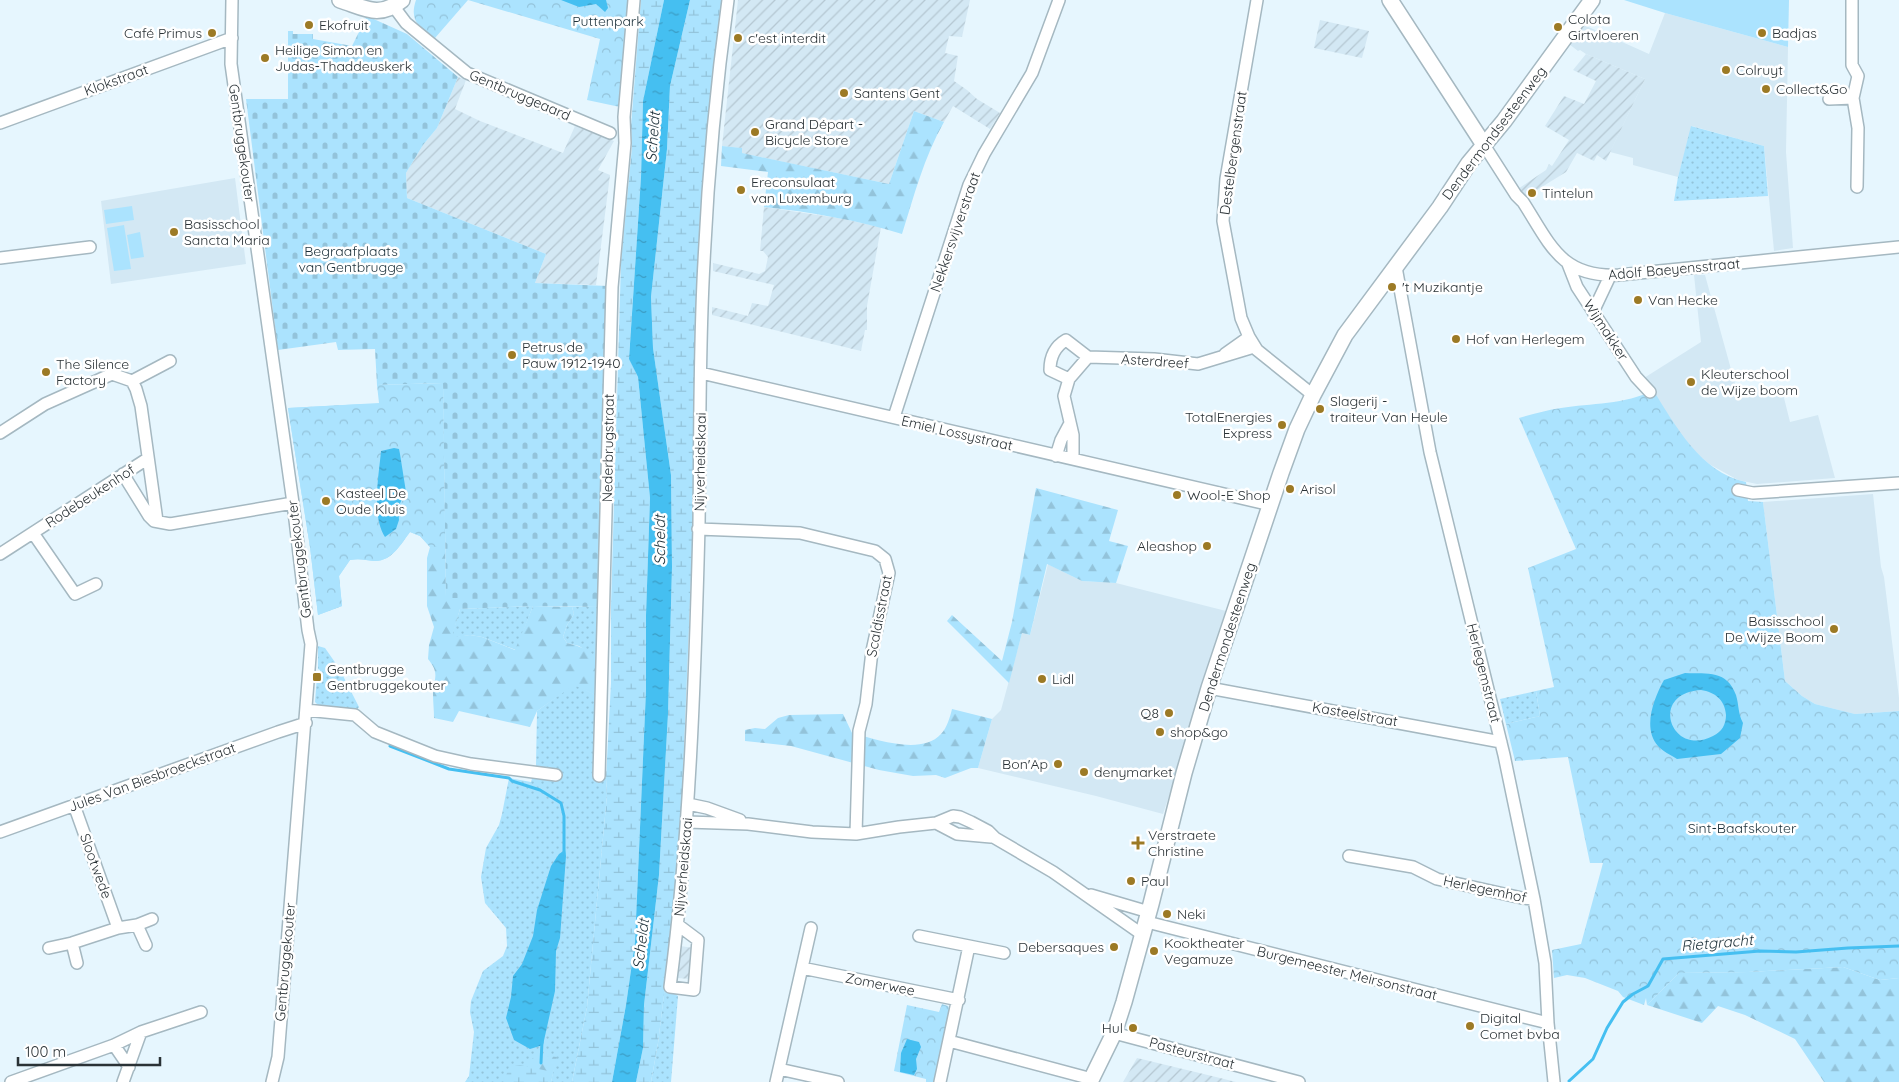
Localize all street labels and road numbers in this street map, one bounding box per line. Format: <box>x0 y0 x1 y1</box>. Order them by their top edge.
street label: Klokstraat <box>82 60 151 100</box>
street label: Dendermondsesteenweg <box>1438 63 1550 203</box>
street label: Gentbruggeaard <box>467 66 573 124</box>
street label: Gentbruggekouter <box>225 83 259 204</box>
street label: Destelbergenstraat <box>1215 90 1251 216</box>
street label: Nekkersvijverstraat <box>926 169 984 294</box>
street label: Adolf Baeyensstraat <box>1607 254 1741 284</box>
street label: Wijmakker <box>1580 296 1633 365</box>
street label: Asterdreef <box>1121 350 1189 372</box>
street label: Nederbrugstraat <box>598 393 618 502</box>
street label: Emiel Lossystraat <box>899 411 1015 455</box>
street label: Nijverheidskaai <box>690 412 710 512</box>
street label: Rodebeukenhof <box>42 460 138 532</box>
street label: Gentbruggekouter <box>283 498 315 619</box>
street label: Dendermondesteenweg <box>1194 560 1260 714</box>
street label: Scaldisstraat <box>862 573 896 659</box>
street label: Herlegemstraat <box>1463 621 1505 725</box>
street label: Kasteelstraat <box>1311 698 1399 730</box>
street label: Jules Van Biesbroeckstraat <box>66 738 238 816</box>
street label: Nijverheidskaai <box>670 817 696 917</box>
street label: Slootwede <box>76 831 116 901</box>
street label: Herlegemhof <box>1442 871 1528 907</box>
street label: Gentbruggekouter <box>271 901 299 1022</box>
street label: Burgemeester Meirsonstraat <box>1255 942 1439 1004</box>
street label: Zomerwee <box>844 968 916 1000</box>
street label: Pasteurstraat <box>1147 1033 1237 1073</box>

